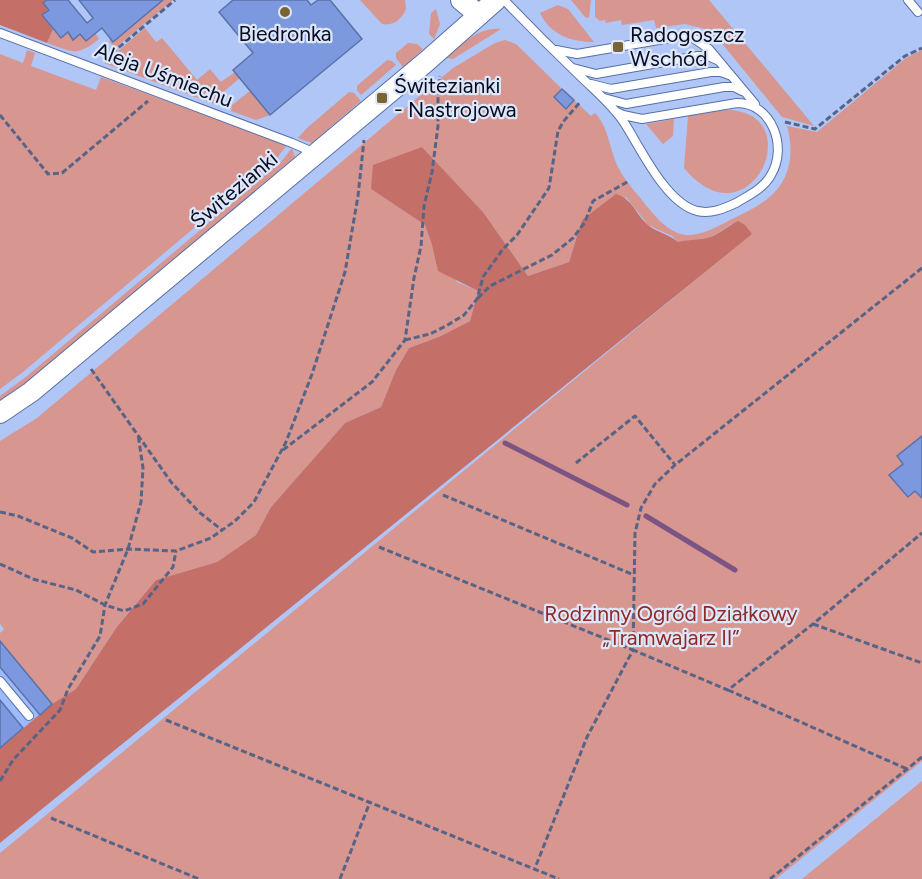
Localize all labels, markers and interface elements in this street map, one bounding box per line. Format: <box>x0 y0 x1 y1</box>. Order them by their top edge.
marker: Biedronka <box>278 5 292 19</box>
place label: Biedronka <box>238 21 332 46</box>
place label: Radogoszcz Wschód <box>630 22 745 71</box>
street label: Aleja Uśmiechu <box>92 37 237 112</box>
marker: Radogoszcz Wschód <box>611 40 625 54</box>
place label: Świtezianki - Nastrojowa <box>394 73 516 122</box>
marker: Świtezianki - Nastrojowa <box>375 91 389 105</box>
street label: Świtezianki <box>185 146 282 233</box>
park label: Rodzinny Ogród Działkowy „Tramwajarz II” <box>544 601 798 650</box>

